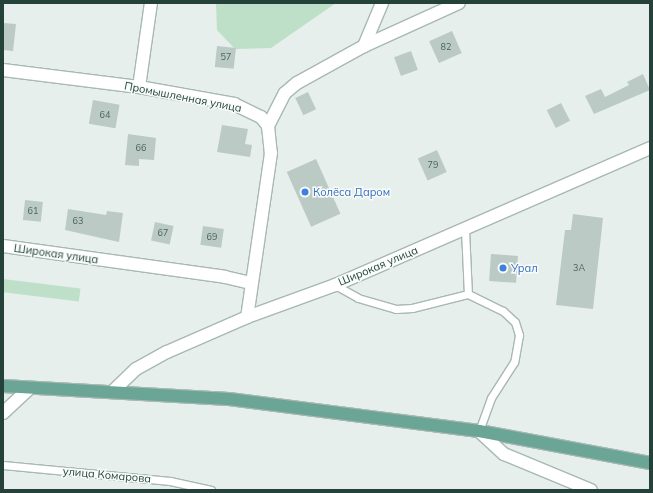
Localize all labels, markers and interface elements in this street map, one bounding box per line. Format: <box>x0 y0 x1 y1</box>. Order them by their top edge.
house number: 82 <box>441 42 451 52</box>
house number: 57 <box>221 52 231 62</box>
street label: Промышленная улица <box>123 79 243 115</box>
house number: 64 <box>100 110 110 120</box>
house number: 66 <box>136 143 146 153</box>
house number: 79 <box>428 160 438 170</box>
place label: Колёса Даром <box>313 185 390 199</box>
marker: Колёса Даром <box>300 187 310 197</box>
house number: 61 <box>28 206 38 216</box>
house number: 63 <box>73 216 83 226</box>
house number: 67 <box>158 228 168 238</box>
house number: 69 <box>207 232 217 242</box>
street label: Широкая улица <box>13 242 99 266</box>
street label: Широкая улица <box>336 243 420 289</box>
place label: Урал <box>511 261 538 275</box>
marker: Урал <box>498 263 508 273</box>
house number: 3А <box>573 263 585 273</box>
street label: улица Комарова <box>62 465 152 485</box>

